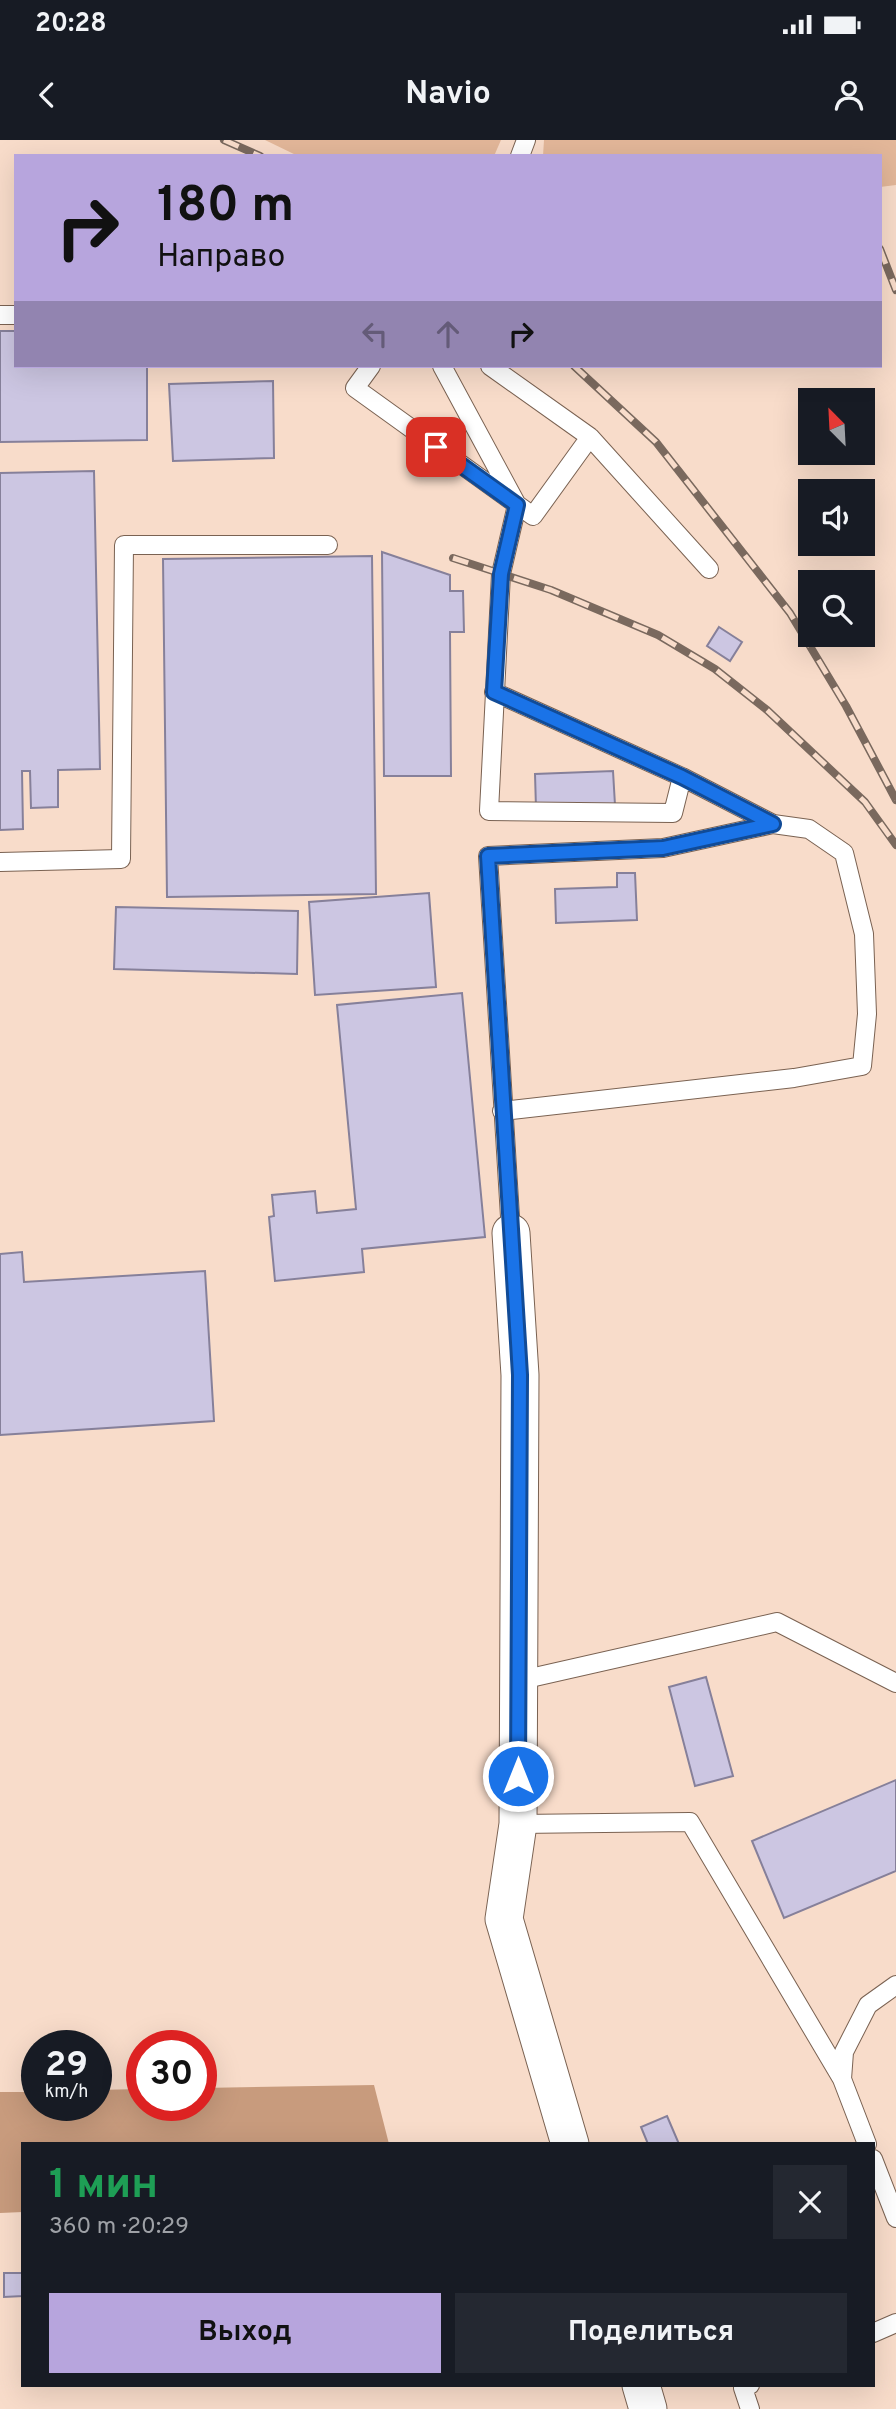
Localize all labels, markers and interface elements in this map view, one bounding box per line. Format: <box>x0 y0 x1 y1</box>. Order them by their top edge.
text: 20:28 <box>35 8 107 41</box>
text: Navio <box>405 75 491 115</box>
icon: back <box>28 76 66 114</box>
icon: person <box>830 76 868 114</box>
text: 180 m <box>157 177 294 239</box>
icon: right <box>42 182 133 273</box>
text: Направо <box>157 238 285 278</box>
icon: left <box>356 315 394 353</box>
icon: ahead <box>429 315 467 353</box>
icon: right <box>502 315 540 353</box>
north arrow <box>798 388 875 466</box>
map controls <box>798 388 875 647</box>
pin <box>406 417 466 477</box>
icon: arrive <box>417 428 455 466</box>
button: sound <box>798 479 875 556</box>
button: search <box>798 570 875 647</box>
position arrow <box>481 1739 555 1813</box>
speed limit sign: 30 <box>126 2030 217 2121</box>
text: 29 <box>45 2044 88 2088</box>
text: km/h <box>45 2081 88 2104</box>
text: 1 мин <box>49 2160 158 2213</box>
button: close <box>773 2165 847 2239</box>
text: 360 m · 20:29 <box>49 2213 189 2242</box>
button: Выход <box>49 2293 441 2373</box>
button: Поделиться <box>455 2293 847 2373</box>

